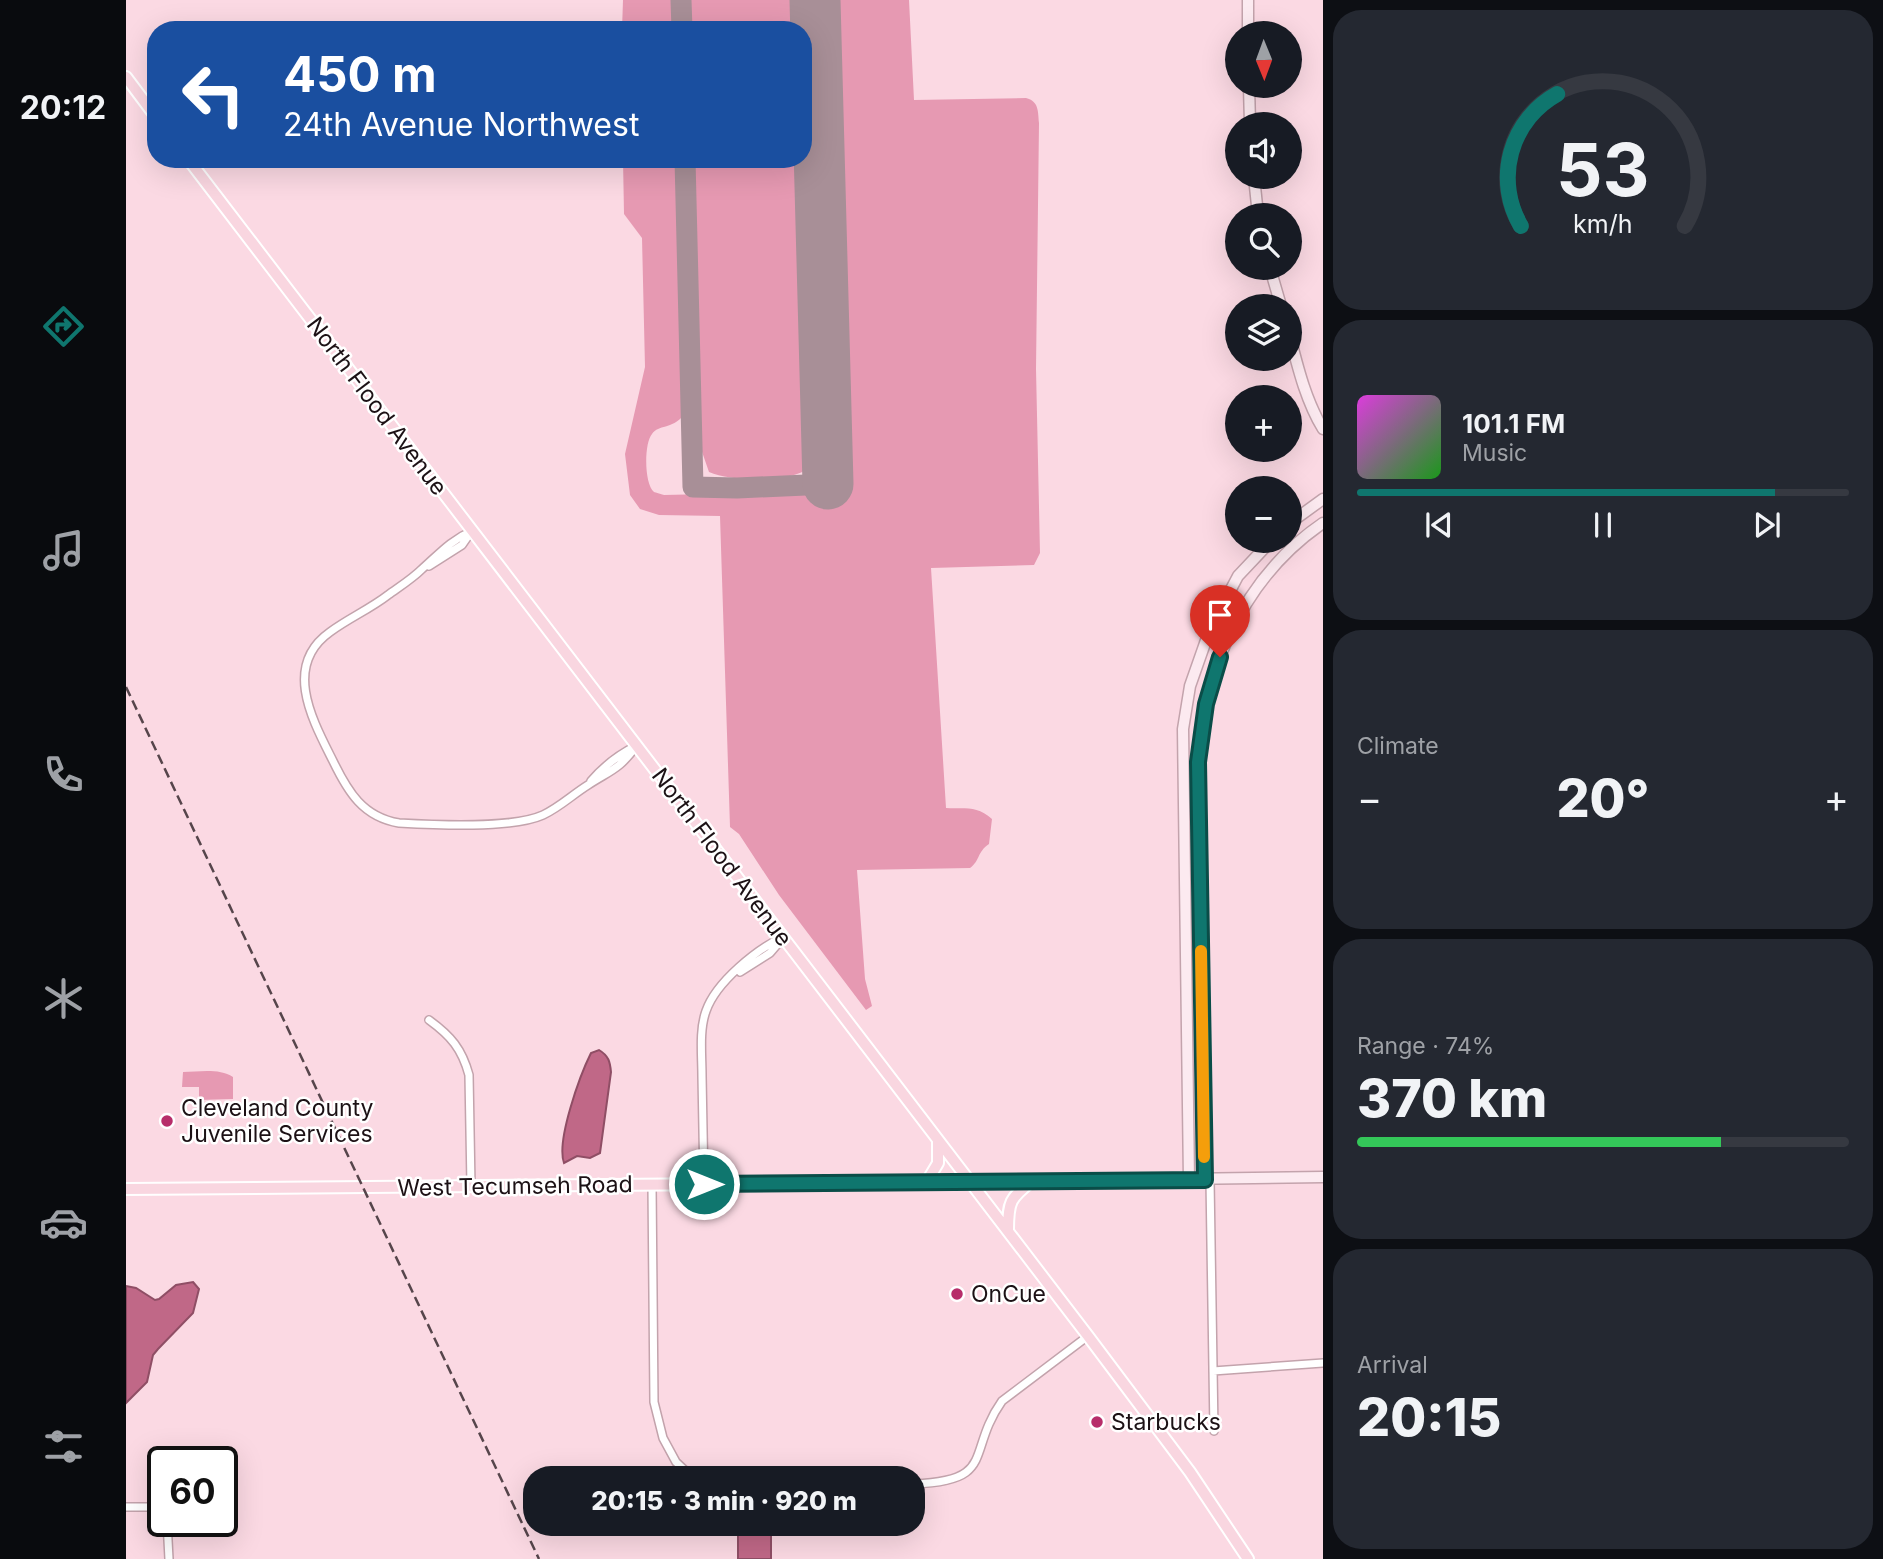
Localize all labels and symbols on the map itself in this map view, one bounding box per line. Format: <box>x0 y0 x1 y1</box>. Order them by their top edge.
north arrow <box>1225 21 1302 98</box>
street label: North Flood Avenue <box>301 311 453 501</box>
pin <box>1190 585 1250 657</box>
street label: North Flood Avenue <box>646 762 798 952</box>
place label: Cleveland County Juvenile Services <box>181 1094 374 1148</box>
marker: Cleveland County Juvenile Services <box>159 1113 175 1129</box>
position arrow <box>667 1147 741 1221</box>
street label: West Tecumseh Road <box>397 1170 633 1202</box>
place label: OnCue <box>971 1280 1046 1308</box>
marker: OnCue <box>949 1286 965 1302</box>
place label: Starbucks <box>1111 1408 1221 1436</box>
marker: Starbucks <box>1089 1414 1105 1430</box>
speed limit sign: 60 <box>147 1446 238 1537</box>

